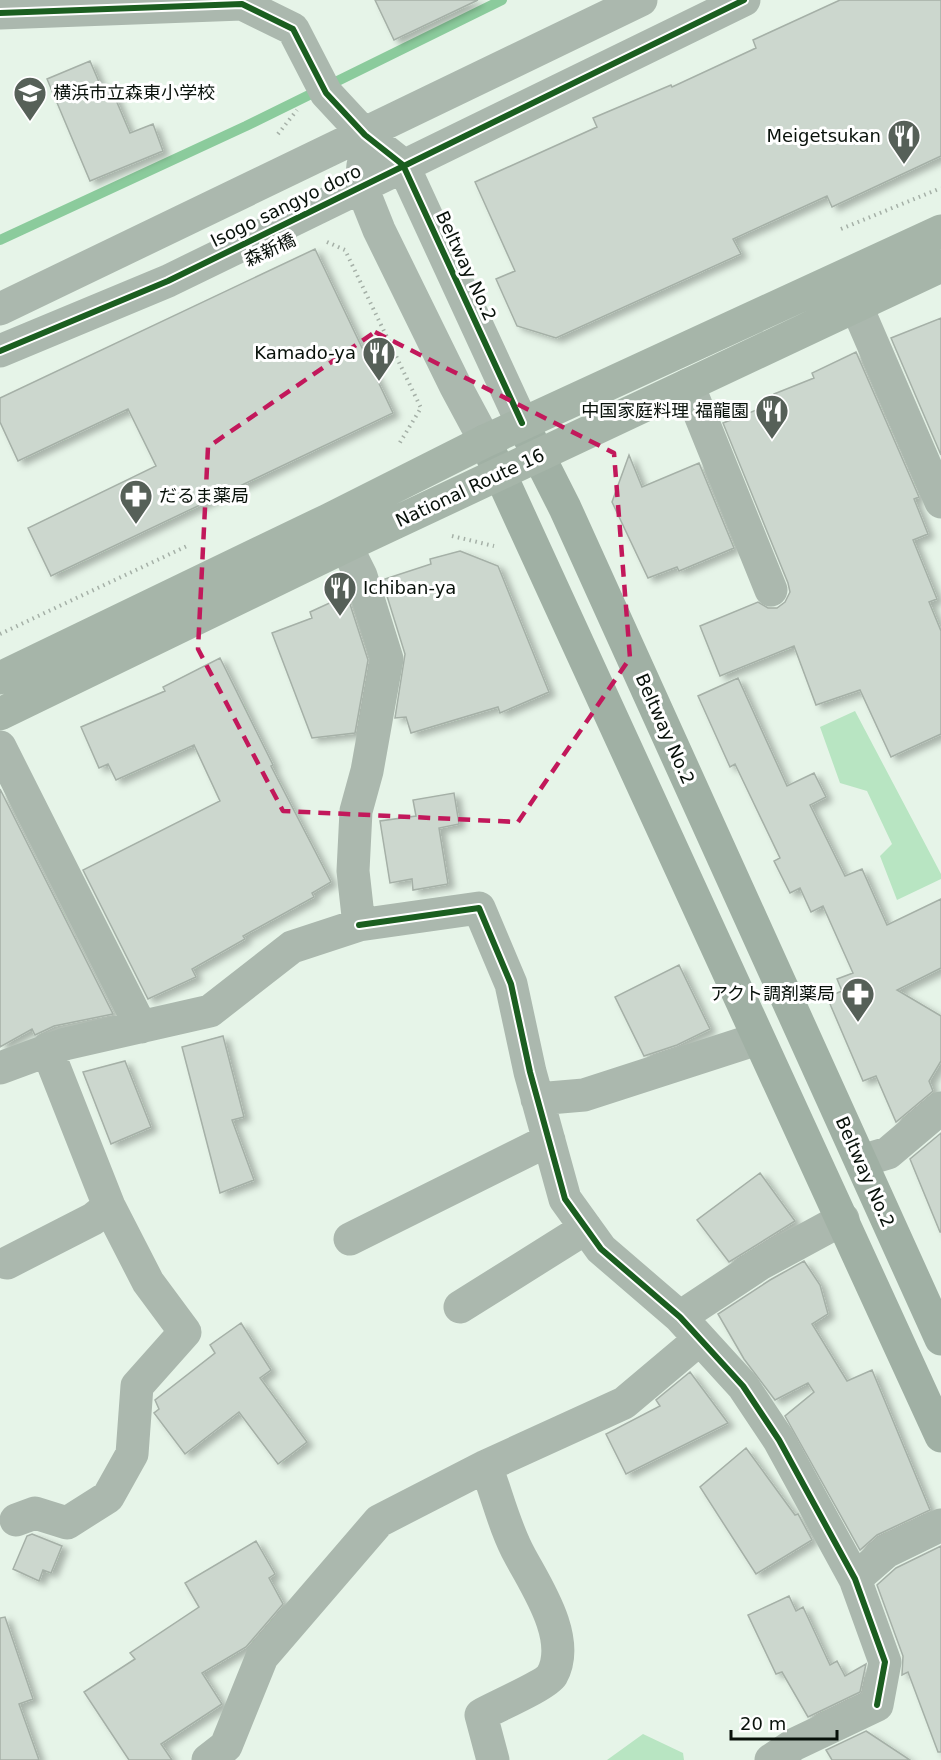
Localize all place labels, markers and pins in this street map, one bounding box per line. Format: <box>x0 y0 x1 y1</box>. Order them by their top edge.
school or university icon: 横浜市立森東小学校 <box>12 75 48 122</box>
place label: 横浜市立森東小学校 <box>53 82 215 103</box>
restaurant icon: Meigetsukan <box>886 118 922 165</box>
place label: Meigetsukan <box>767 125 881 146</box>
restaurant icon: Kamado-ya <box>361 335 397 382</box>
place label: Kamado-ya <box>254 342 356 363</box>
restaurant icon: 中国家庭料理 福龍園 <box>754 393 790 440</box>
place label: 中国家庭料理 福龍園 <box>581 400 749 421</box>
pharmacy icon: だるま薬局 <box>118 478 154 525</box>
place label: だるま薬局 <box>159 485 249 506</box>
restaurant icon: Ichiban-ya <box>322 570 358 617</box>
place label: Ichiban-ya <box>363 577 456 598</box>
pharmacy icon: アクト調剤薬局 <box>840 976 876 1023</box>
place label: アクト調剤薬局 <box>710 983 835 1004</box>

